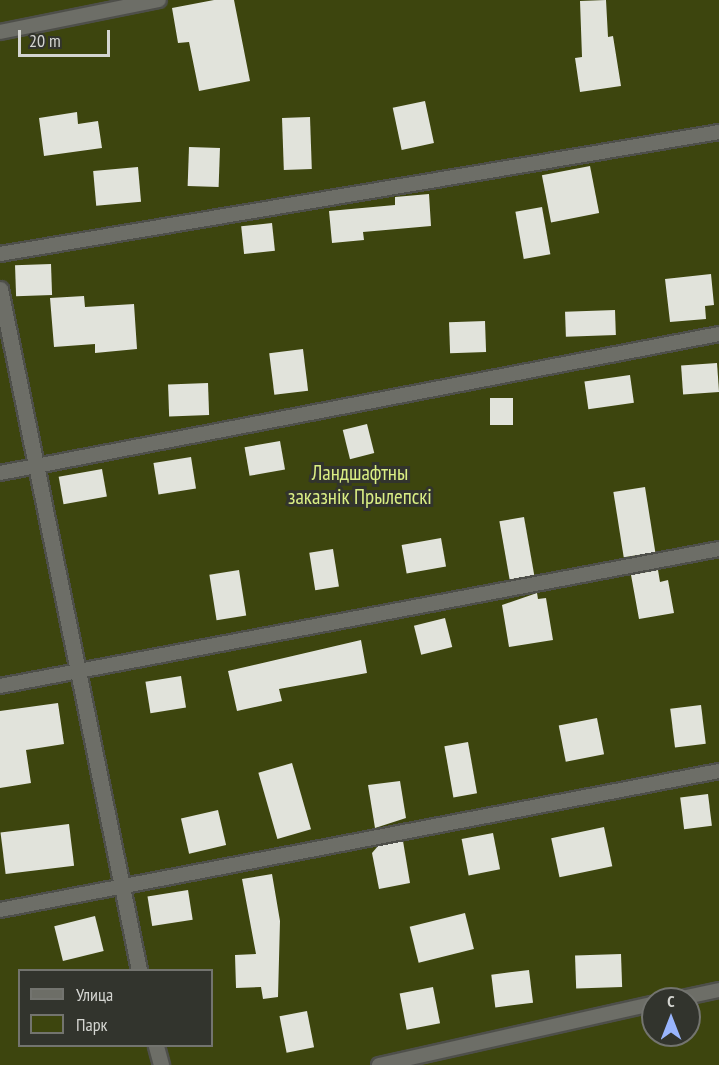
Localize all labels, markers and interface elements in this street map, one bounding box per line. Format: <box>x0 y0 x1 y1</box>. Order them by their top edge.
scale bar <box>21 18 112 56</box>
text: 20 m <box>29 29 61 52</box>
park label: Ландшафтны заказнік Прылепскі <box>288 460 432 510</box>
legend <box>18 969 213 1047</box>
text: Улица <box>76 983 113 1006</box>
north arrow <box>641 987 701 1047</box>
text: С <box>667 991 675 1011</box>
text: Парк <box>76 1013 107 1036</box>

